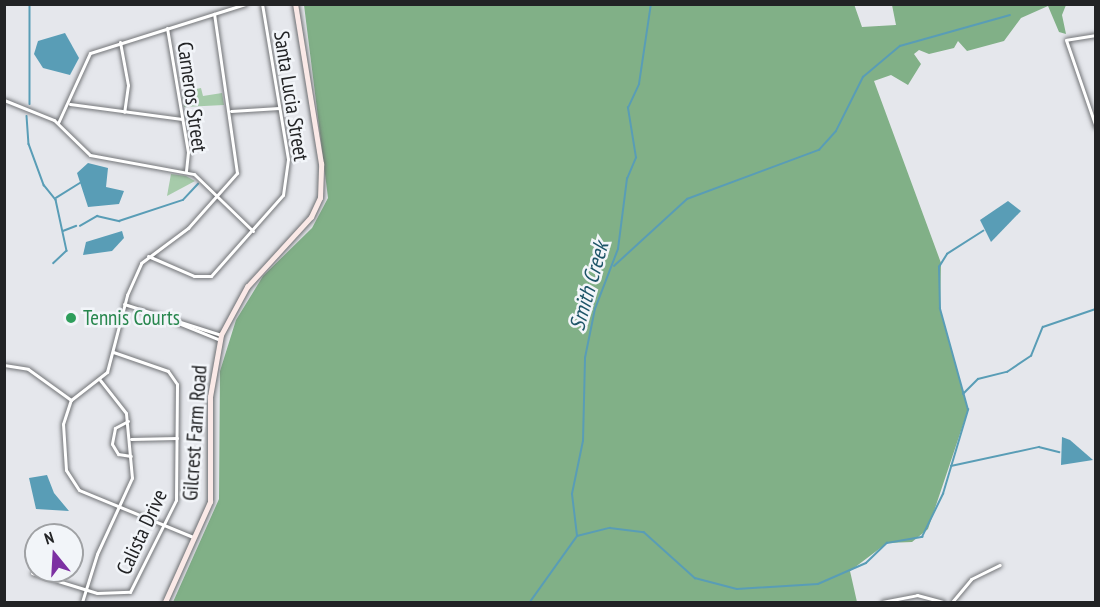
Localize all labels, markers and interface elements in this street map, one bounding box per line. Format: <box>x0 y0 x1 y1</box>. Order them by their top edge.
street label: Santa Lucia Street <box>268 29 314 163</box>
street label: Carneros Street <box>172 40 212 154</box>
water label: Smith Creek <box>564 239 614 333</box>
place label: Tennis Courts <box>83 305 180 331</box>
marker: Tennis Courts <box>64 311 78 325</box>
street label: Gilcrest Farm Road <box>178 364 212 502</box>
street label: Calista Drive <box>111 485 173 579</box>
north arrow <box>24 523 84 583</box>
text: N <box>42 527 56 549</box>

